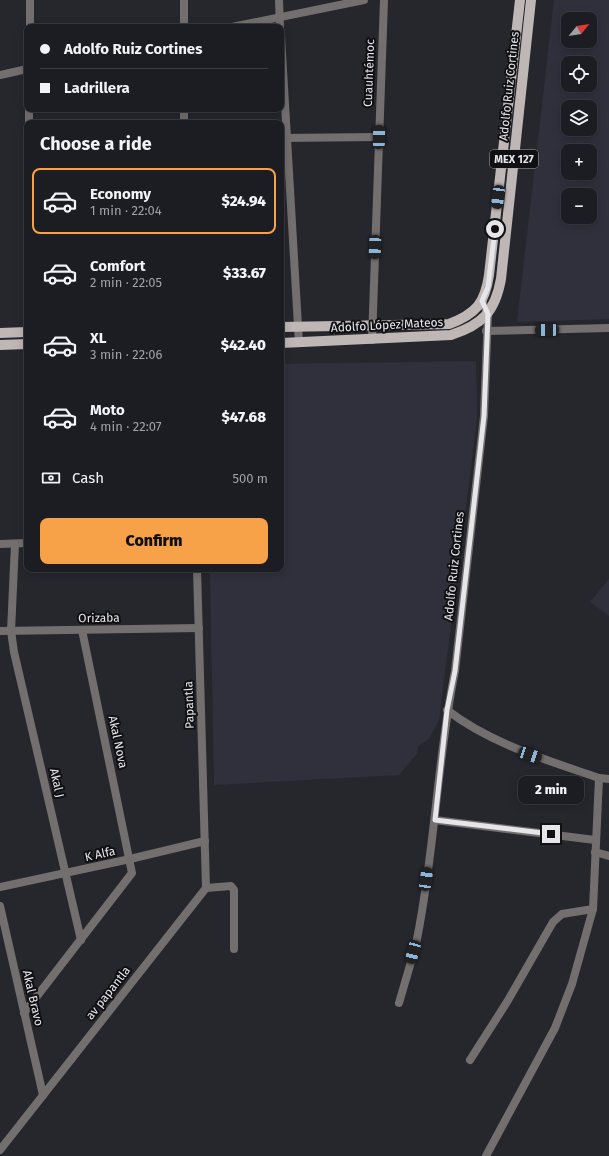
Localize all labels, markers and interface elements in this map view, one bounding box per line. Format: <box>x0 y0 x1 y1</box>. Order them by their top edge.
north arrow <box>561 12 597 48</box>
map controls <box>561 12 597 224</box>
street label: Adolfo Ruiz Cortines <box>496 30 522 141</box>
street label: Cuauhtémoc <box>361 39 377 107</box>
text: Adolfo Ruiz Cortines <box>64 40 202 58</box>
button: locate <box>561 56 597 92</box>
text: Ladrillera <box>64 79 130 97</box>
button: layers <box>561 100 597 136</box>
car <box>373 125 385 149</box>
text: Choose a ride <box>40 133 152 155</box>
button: + <box>561 144 597 180</box>
road number: MEX 127 <box>490 150 538 168</box>
icon: car <box>42 183 78 219</box>
car <box>491 184 505 210</box>
text: Economy <box>90 185 151 203</box>
button: − <box>561 188 597 224</box>
text: $24.94 <box>221 192 266 210</box>
text: 1 min · 22:04 <box>90 203 162 218</box>
route start <box>486 220 504 238</box>
car <box>369 235 381 259</box>
icon: car <box>42 255 78 291</box>
text: Comfort <box>90 257 146 275</box>
text: $33.67 <box>223 264 266 282</box>
text: 2 min · 22:05 <box>90 275 162 290</box>
street label: Adolfo López Mateos <box>330 315 444 335</box>
car <box>535 324 559 336</box>
icon: car <box>42 327 78 363</box>
text: XL <box>90 329 106 347</box>
text: $42.40 <box>221 336 266 354</box>
text: 3 min · 22:06 <box>90 347 163 362</box>
icon: car <box>42 399 78 435</box>
text: Moto <box>90 401 125 419</box>
text: $47.68 <box>221 408 266 426</box>
text: 4 min · 22:07 <box>90 419 162 434</box>
icon: cash <box>40 467 62 489</box>
text: Cash <box>72 469 104 487</box>
text: 500 m <box>232 471 268 486</box>
street label: Adolfo Ruiz Cortines <box>441 510 467 621</box>
button: Confirm <box>40 518 268 564</box>
street label: Orizaba <box>78 611 120 625</box>
street label: Papantla <box>181 681 197 729</box>
street label: Akal Nova <box>106 714 130 770</box>
car <box>517 745 543 765</box>
street label: Akal J <box>47 767 67 799</box>
callout: 2 min <box>518 776 584 804</box>
text: 2 min <box>535 782 567 797</box>
route end <box>542 825 560 843</box>
street label: K Alfa <box>83 844 117 864</box>
car <box>418 866 434 892</box>
car <box>404 939 422 965</box>
street label: av papantla <box>83 964 133 1022</box>
street label: Akal Bravo <box>20 969 46 1027</box>

